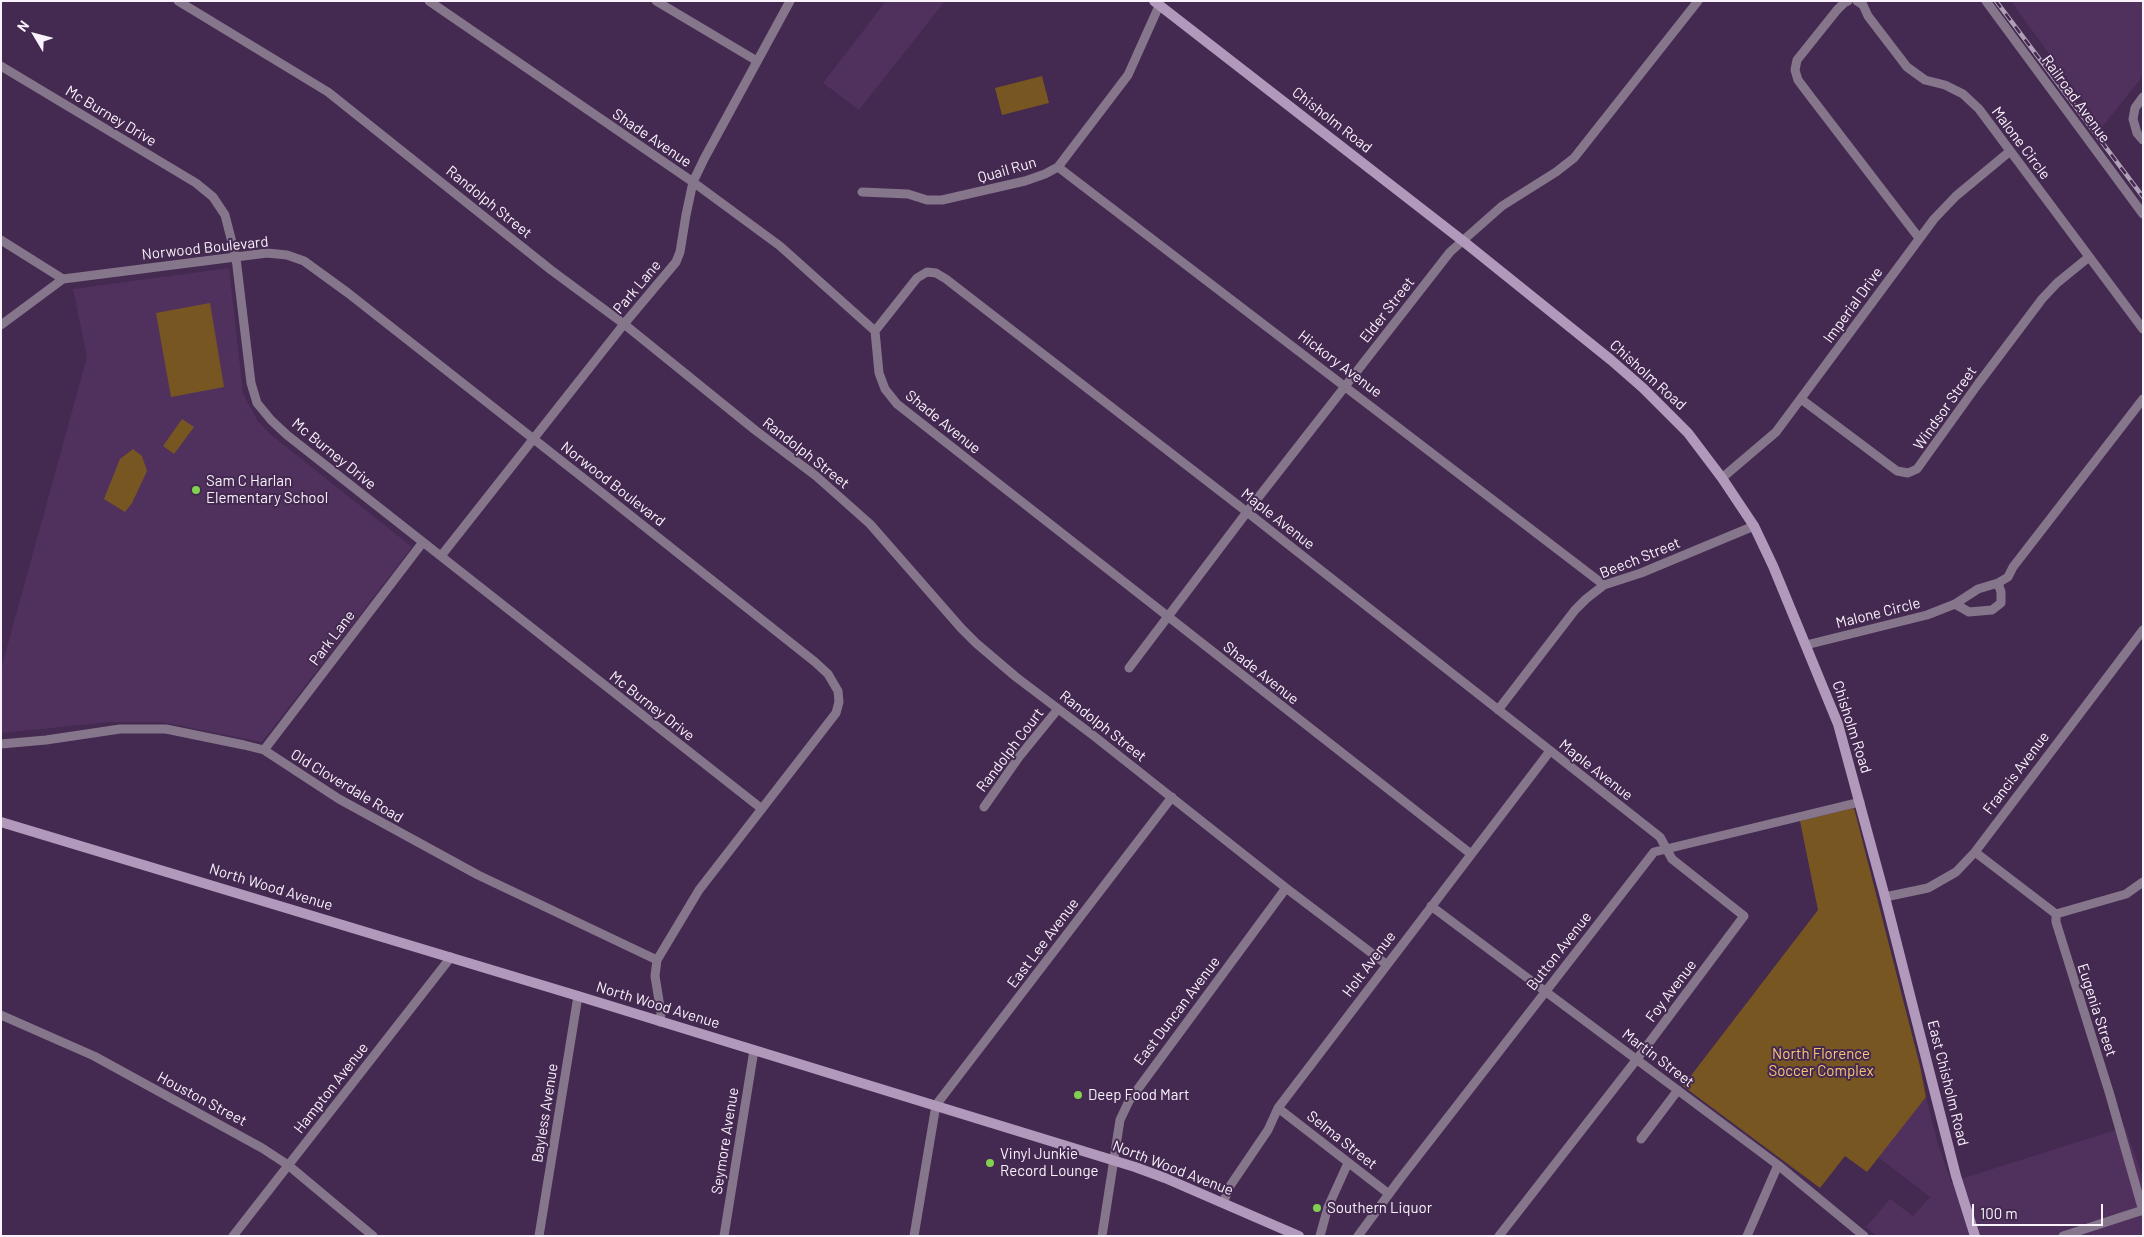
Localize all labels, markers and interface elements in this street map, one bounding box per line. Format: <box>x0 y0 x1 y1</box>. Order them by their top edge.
north arrow <box>10 10 60 60</box>
text: N <box>13 17 32 35</box>
street label: Railroad Avenue <box>2038 52 2114 146</box>
street label: Mc Burney Drive <box>62 82 160 150</box>
street label: Chisholm Road <box>1288 83 1376 157</box>
street label: Malone Circle <box>1988 103 2054 183</box>
street label: Shade Avenue <box>609 105 695 171</box>
street label: Quail Run <box>976 153 1038 187</box>
street label: Randolph Street <box>443 162 535 242</box>
street label: Norwood Boulevard <box>141 232 269 264</box>
street label: Park Lane <box>609 256 665 318</box>
street label: Imperial Drive <box>1819 264 1887 346</box>
street label: Elder Street <box>1356 274 1418 346</box>
street label: Hickory Avenue <box>1295 327 1385 401</box>
street label: Chisholm Road <box>1606 336 1690 414</box>
street label: Windsor Street <box>1910 363 1980 453</box>
street label: Shade Avenue <box>902 386 984 458</box>
street label: Mc Burney Drive <box>288 414 380 494</box>
street label: Randolph Street <box>759 414 853 492</box>
street label: Norwood Boulevard <box>557 438 669 530</box>
place label: Sam C Harlan Elementary School <box>206 472 328 507</box>
marker: Sam C Harlan Elementary School <box>190 484 202 496</box>
street label: Maple Avenue <box>1237 485 1319 553</box>
street label: Beech Street <box>1597 534 1683 582</box>
street label: Malone Circle <box>1834 594 1922 632</box>
street label: Park Lane <box>305 607 359 669</box>
street label: Shade Avenue <box>1219 638 1303 708</box>
street label: Mc Burney Drive <box>606 667 698 745</box>
street label: Chisholm Road <box>1829 678 1875 776</box>
street label: Randolph Street <box>1056 687 1150 765</box>
street label: Randolph Court <box>973 704 1047 796</box>
street label: Francis Avenue <box>1979 728 2053 818</box>
street label: Maple Avenue <box>1555 736 1637 804</box>
street label: Old Cloverdale Road <box>287 745 407 827</box>
street label: North Wood Avenue <box>207 860 335 914</box>
street label: East Lee Avenue <box>1003 895 1083 991</box>
street label: Button Avenue <box>1523 908 1595 994</box>
street label: Holt Avenue <box>1338 928 1400 1000</box>
street label: East Duncan Avenue <box>1130 953 1224 1069</box>
street label: Foy Avenue <box>1642 956 1700 1026</box>
street label: Eugenia Street <box>2074 961 2120 1059</box>
street label: North Wood Avenue <box>594 978 722 1032</box>
street label: East Chisholm Road <box>1924 1018 1972 1148</box>
street label: Martin Street <box>1618 1025 1698 1091</box>
street label: Hampton Avenue <box>290 1039 372 1137</box>
park label: North Florence Soccer Complex <box>1768 1045 1874 1080</box>
street label: Bayless Avenue <box>528 1062 562 1164</box>
street label: Houston Street <box>154 1068 250 1130</box>
street label: Seymore Avenue <box>708 1086 742 1196</box>
place label: Deep Food Mart <box>1088 1086 1190 1104</box>
marker: Deep Food Mart <box>1072 1089 1084 1101</box>
street label: Selma Street <box>1303 1107 1381 1173</box>
street label: North Wood Avenue <box>1110 1137 1236 1199</box>
place label: Vinyl Junkie Record Lounge <box>1000 1145 1098 1180</box>
marker: Vinyl Junkie Record Lounge <box>984 1157 996 1169</box>
scale bar <box>1974 1194 2105 1226</box>
place label: Southern Liquor <box>1327 1199 1432 1217</box>
marker: Southern Liquor <box>1311 1202 1323 1214</box>
text: 100 m <box>1980 1204 2018 1222</box>

